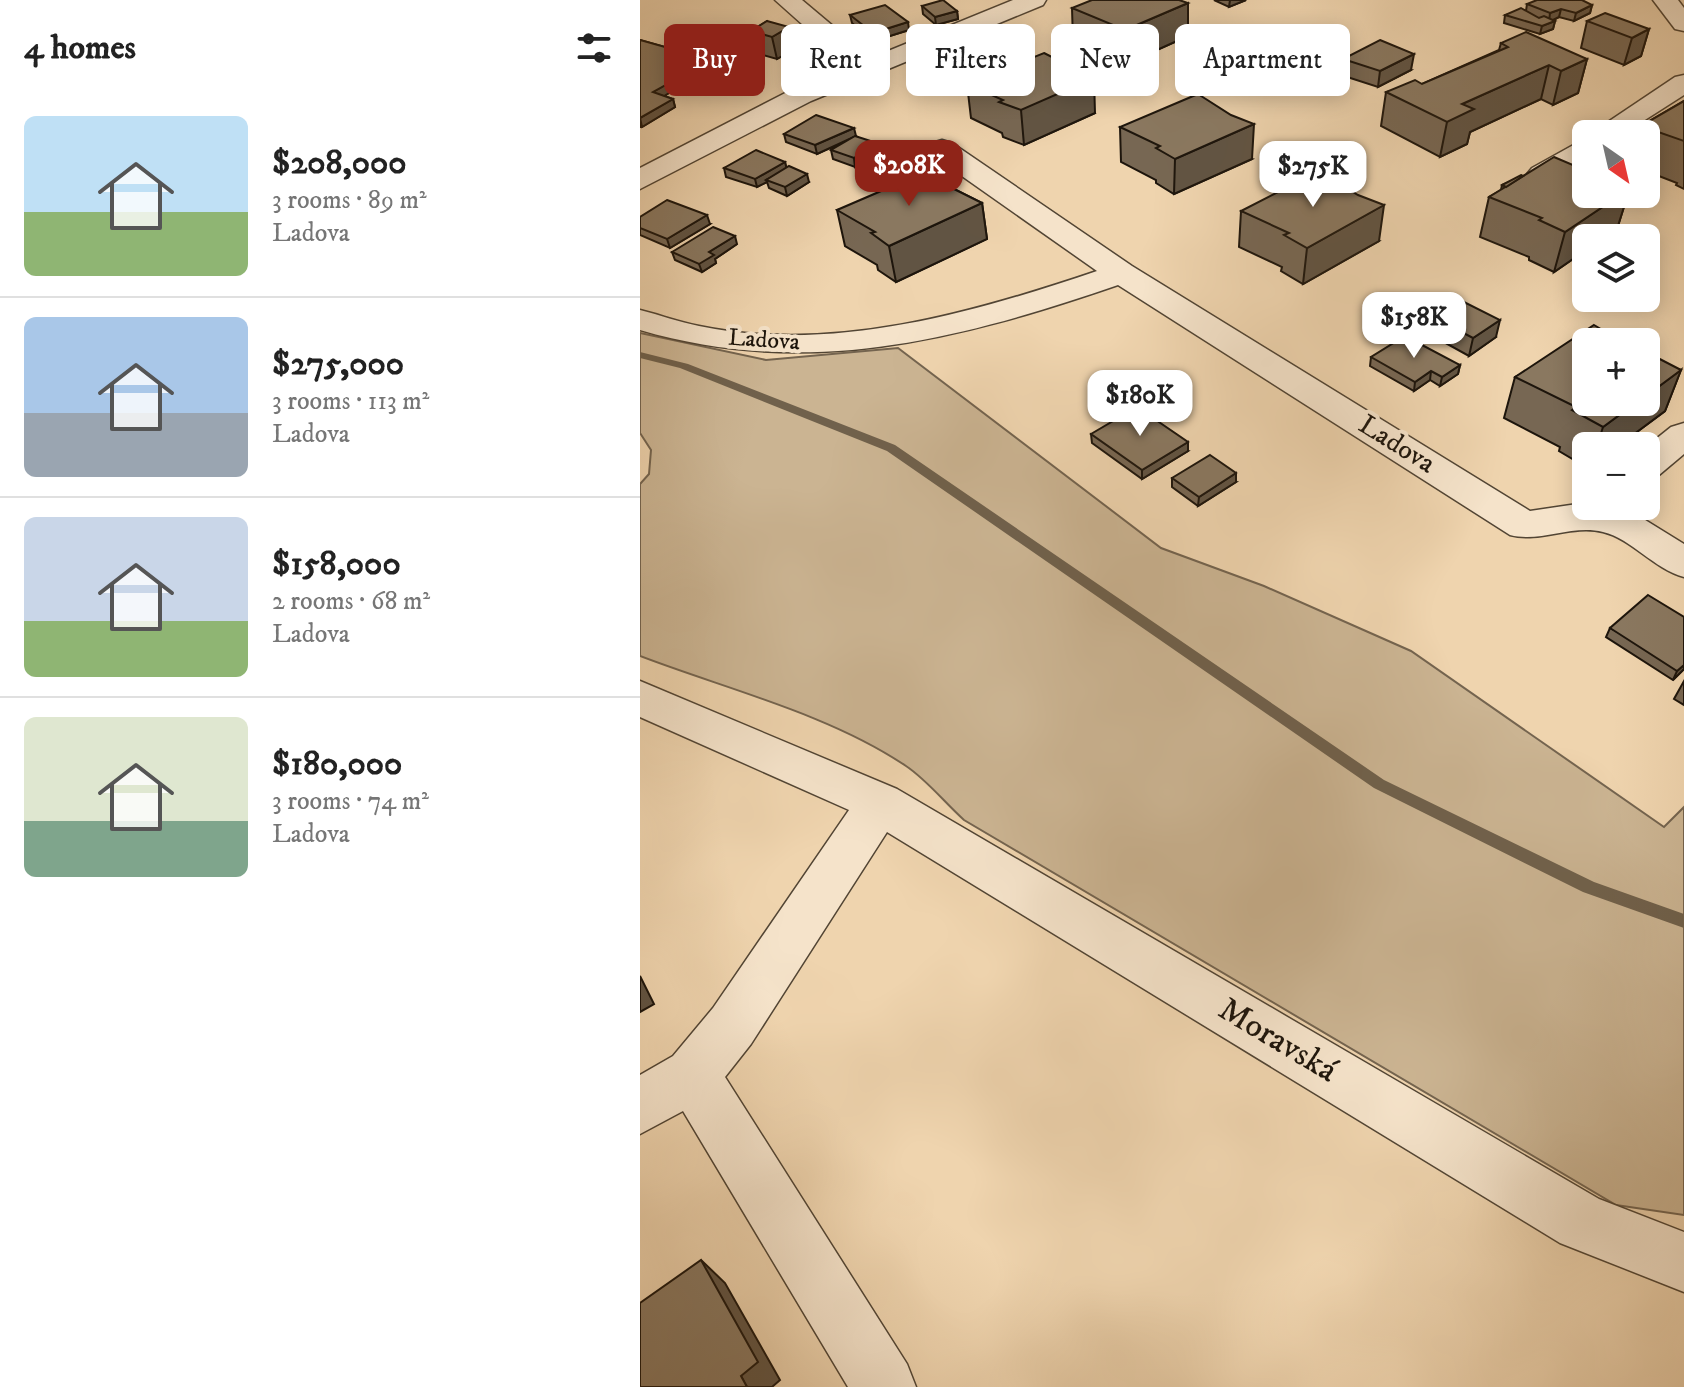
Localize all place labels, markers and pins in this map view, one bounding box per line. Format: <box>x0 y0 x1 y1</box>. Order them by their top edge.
pin: $208K <box>853 140 965 208</box>
pin: $275K <box>1257 141 1369 209</box>
pin: $158K <box>1358 292 1470 360</box>
pin: $180K <box>1084 370 1196 438</box>

